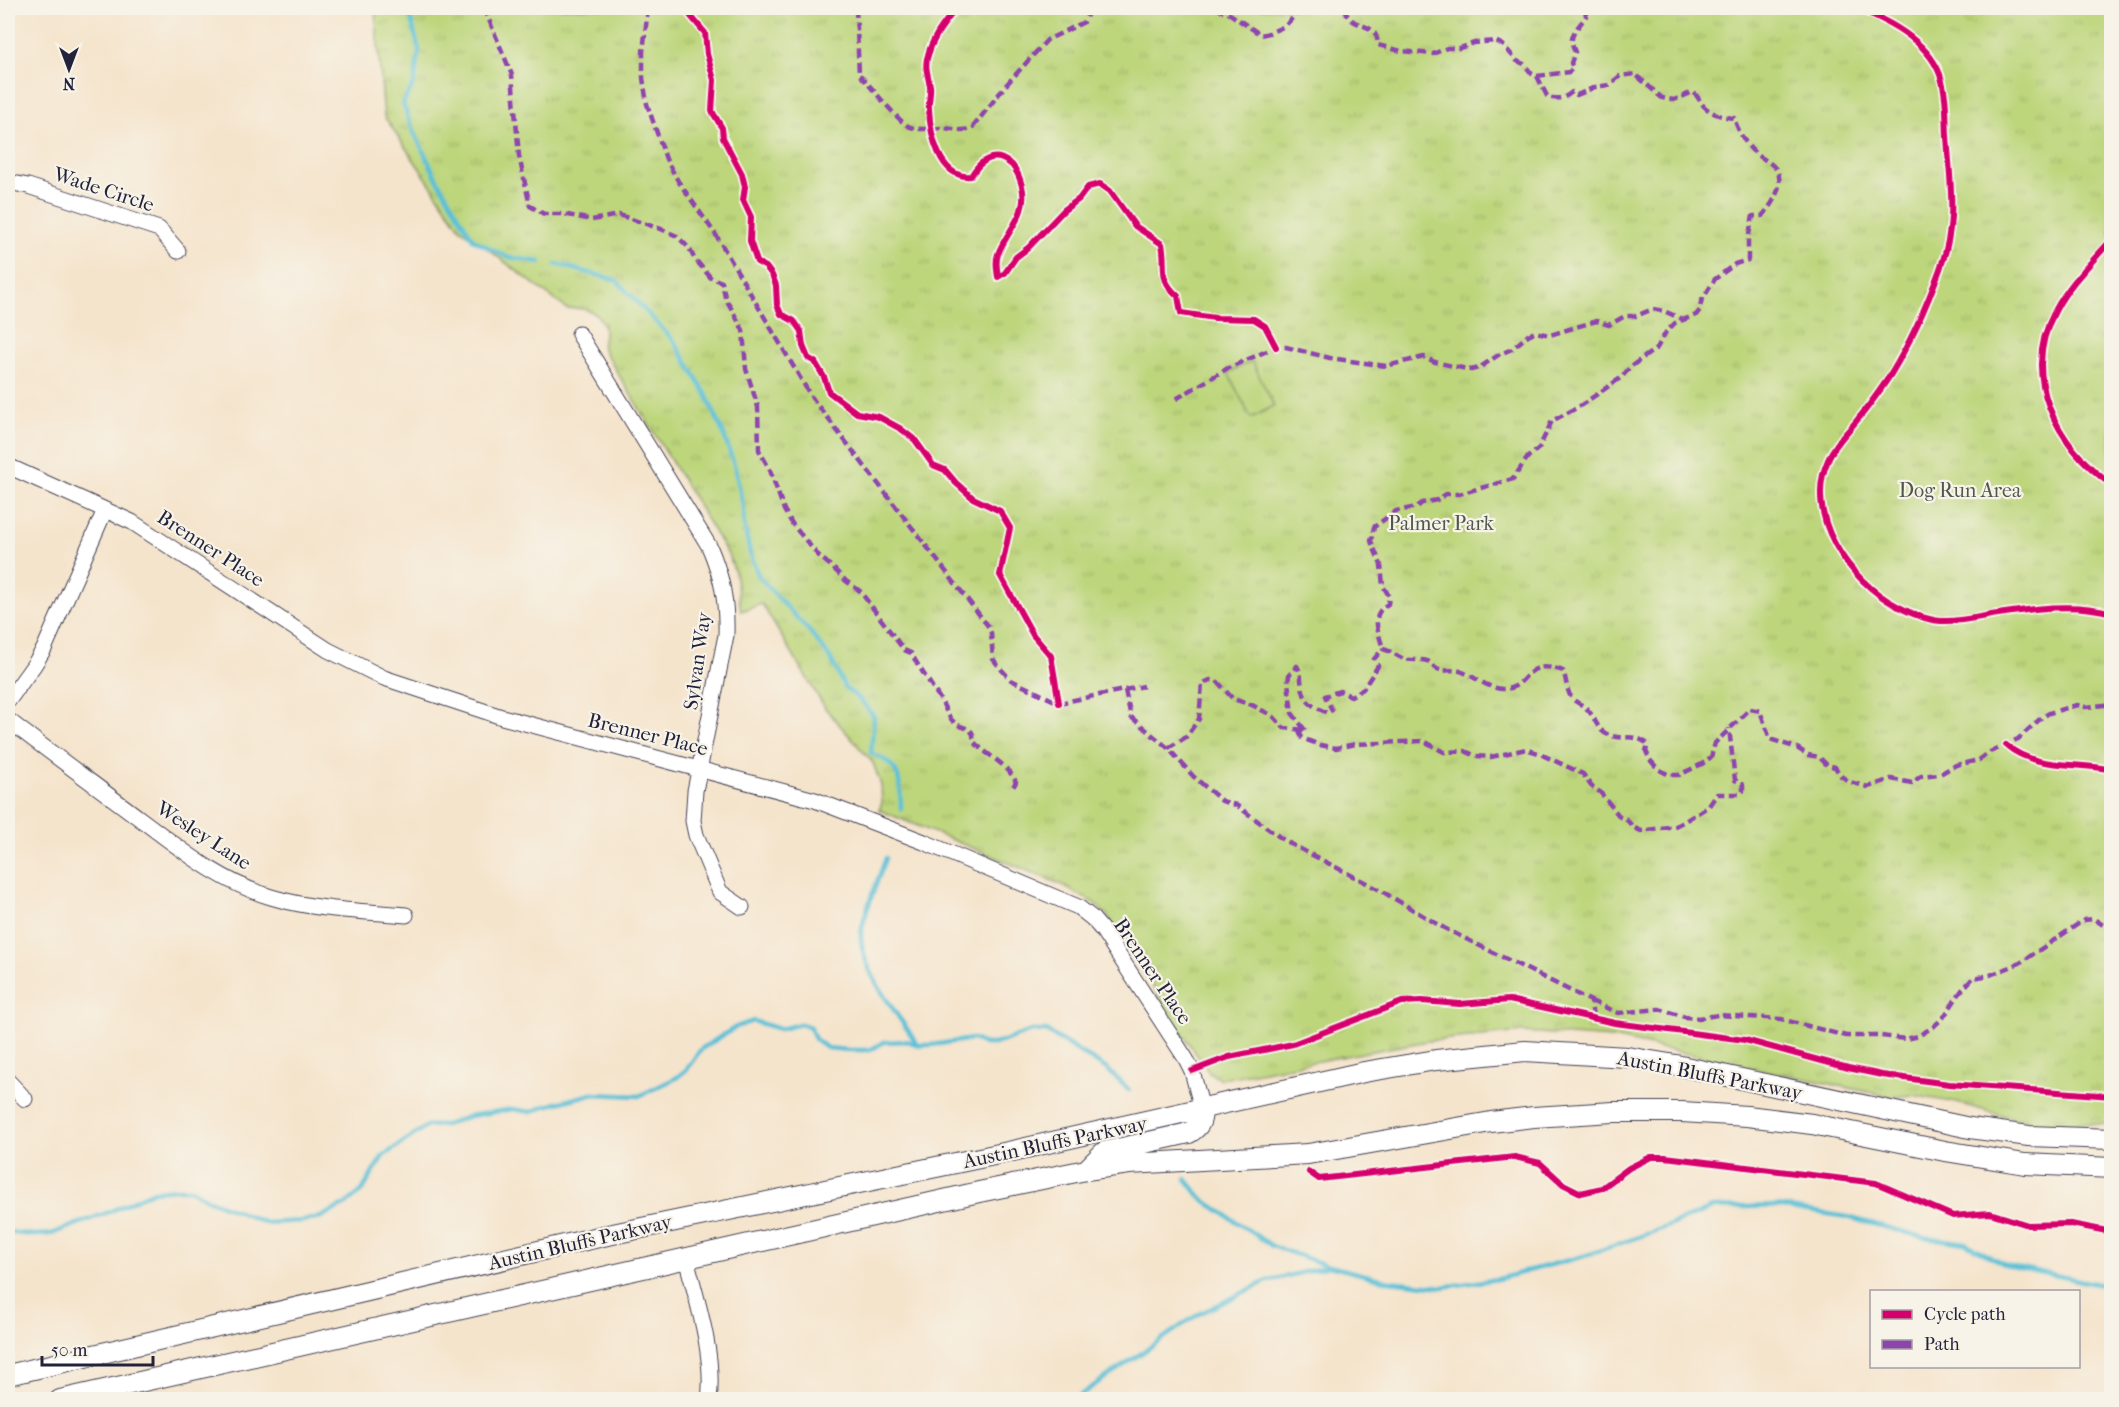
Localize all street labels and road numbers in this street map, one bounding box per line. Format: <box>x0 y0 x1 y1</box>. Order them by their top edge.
street label: Wade Circle <box>50 162 157 217</box>
street label: Brenner Place <box>153 505 269 592</box>
street label: Sylvan Way <box>679 609 716 711</box>
street label: Brenner Place <box>586 708 710 761</box>
street label: Wesley Lane <box>151 796 255 875</box>
street label: Brenner Place <box>1109 914 1196 1029</box>
street label: Austin Bluffs Parkway <box>1615 1046 1806 1105</box>
street label: Austin Bluffs Parkway <box>960 1111 1151 1173</box>
street label: Austin Bluffs Parkway <box>485 1210 675 1275</box>

